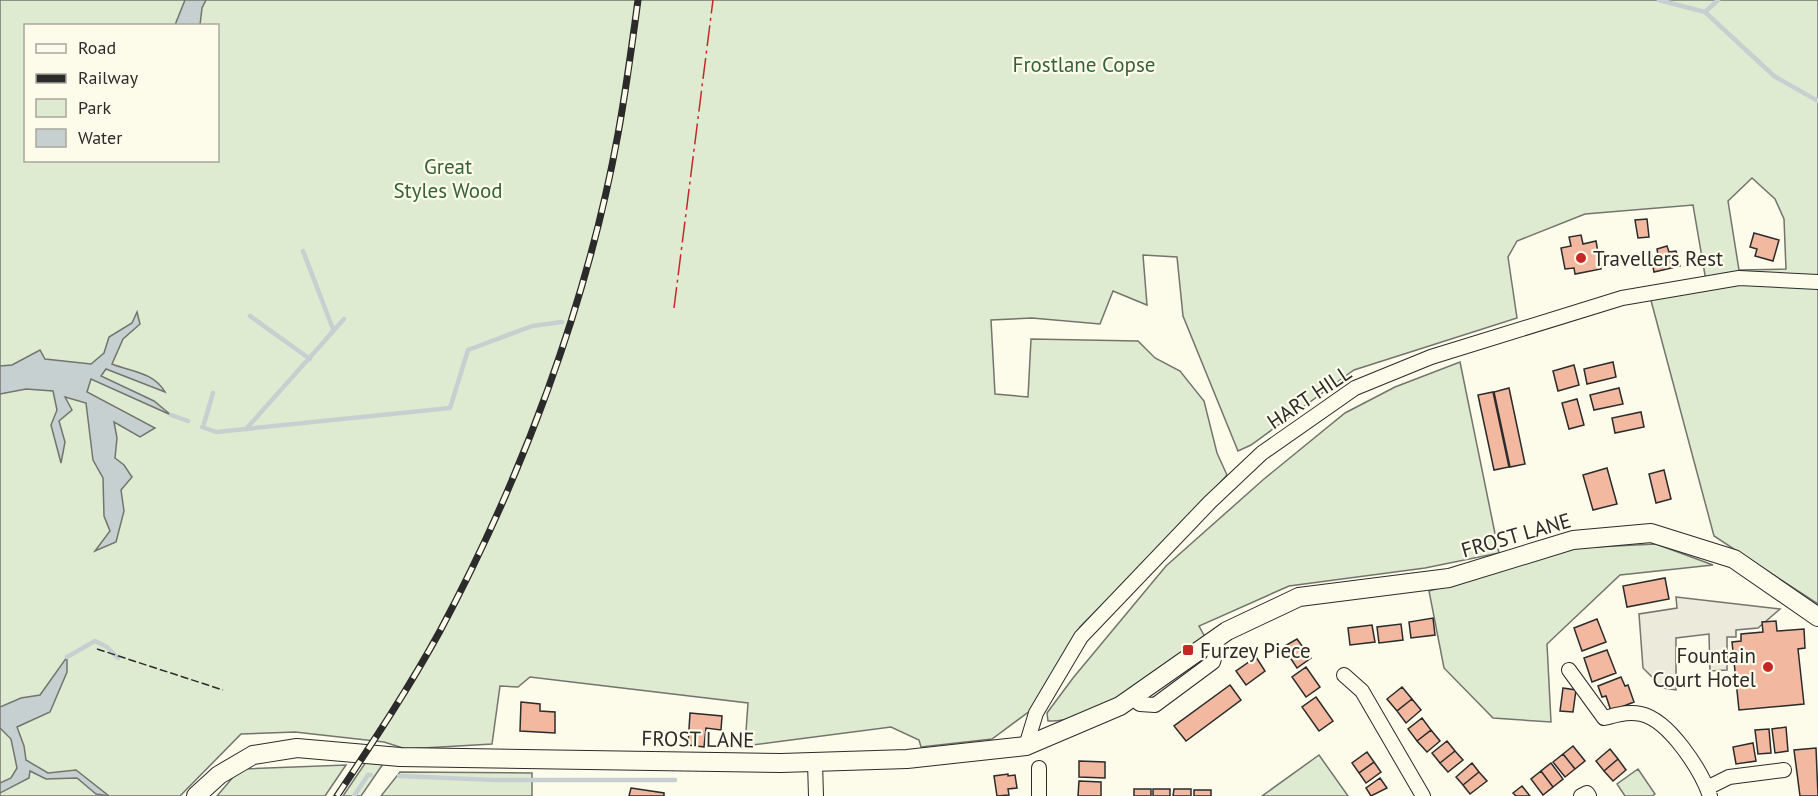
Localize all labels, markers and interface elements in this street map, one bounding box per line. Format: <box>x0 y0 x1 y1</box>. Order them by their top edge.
legend <box>24 24 219 162</box>
text: Road <box>78 36 116 59</box>
park label: Frostlane Copse <box>1013 51 1155 78</box>
text: Railway <box>78 66 139 89</box>
text: Park <box>78 96 111 119</box>
text: Water <box>78 126 122 149</box>
park label: Great Styles Wood <box>393 153 503 204</box>
place label: Travellers Rest <box>1593 245 1723 272</box>
marker: Travellers Rest <box>1574 251 1588 265</box>
street label: HART HILL <box>1262 359 1356 435</box>
street label: FROST LANE <box>1458 506 1574 564</box>
place label: Furzey Piece <box>1200 637 1311 664</box>
place label: Fountain Court Hotel <box>1653 642 1756 693</box>
marker: Furzey Piece <box>1181 643 1195 657</box>
marker: Fountain Court Hotel <box>1761 660 1775 674</box>
street label: FROST LANE <box>641 725 755 753</box>

